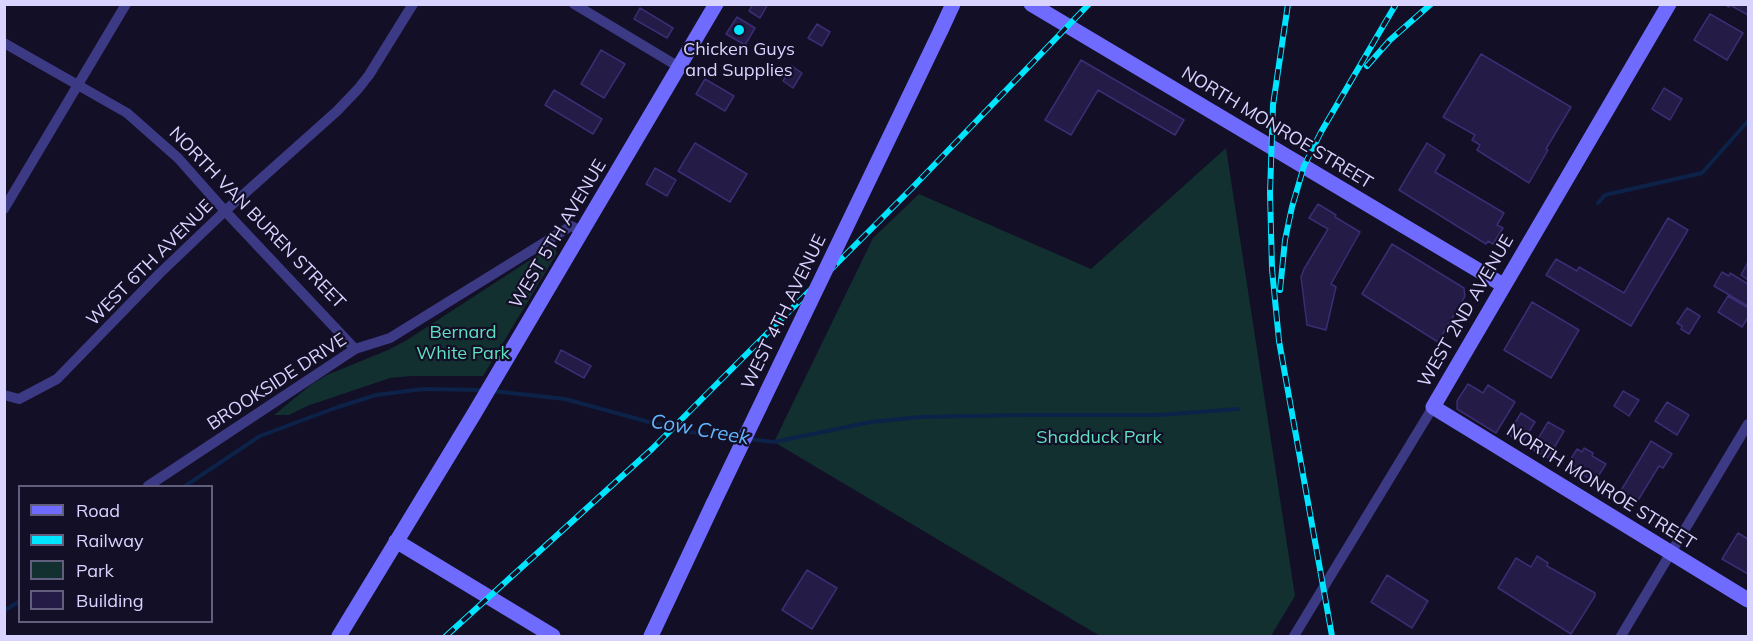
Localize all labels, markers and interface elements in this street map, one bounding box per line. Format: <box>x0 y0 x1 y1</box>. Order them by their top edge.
marker: Chicken Guys and Supplies <box>732 23 746 37</box>
place label: Chicken Guys and Supplies <box>683 39 795 82</box>
street label: NORTH MONROE STREET <box>1177 62 1377 194</box>
street label: NORTH VAN BUREN STREET <box>164 123 350 313</box>
street label: WEST 5TH AVENUE <box>505 156 611 312</box>
street label: WEST 6TH AVENUE <box>82 195 218 331</box>
street label: WEST 4TH AVENUE <box>737 231 831 393</box>
street label: WEST 2ND AVENUE <box>1414 231 1518 391</box>
park label: Bernard White Park <box>416 322 510 364</box>
street label: BROOKSIDE DRIVE <box>203 329 351 435</box>
water label: Cow Creek <box>649 410 751 450</box>
street label: NORTH MONROE STREET <box>1502 420 1700 554</box>
park label: Shadduck Park <box>1036 427 1162 449</box>
legend <box>18 485 213 623</box>
text: Road <box>76 499 120 522</box>
text: Railway <box>76 529 144 552</box>
text: Park <box>76 559 114 582</box>
text: Building <box>76 589 144 612</box>

